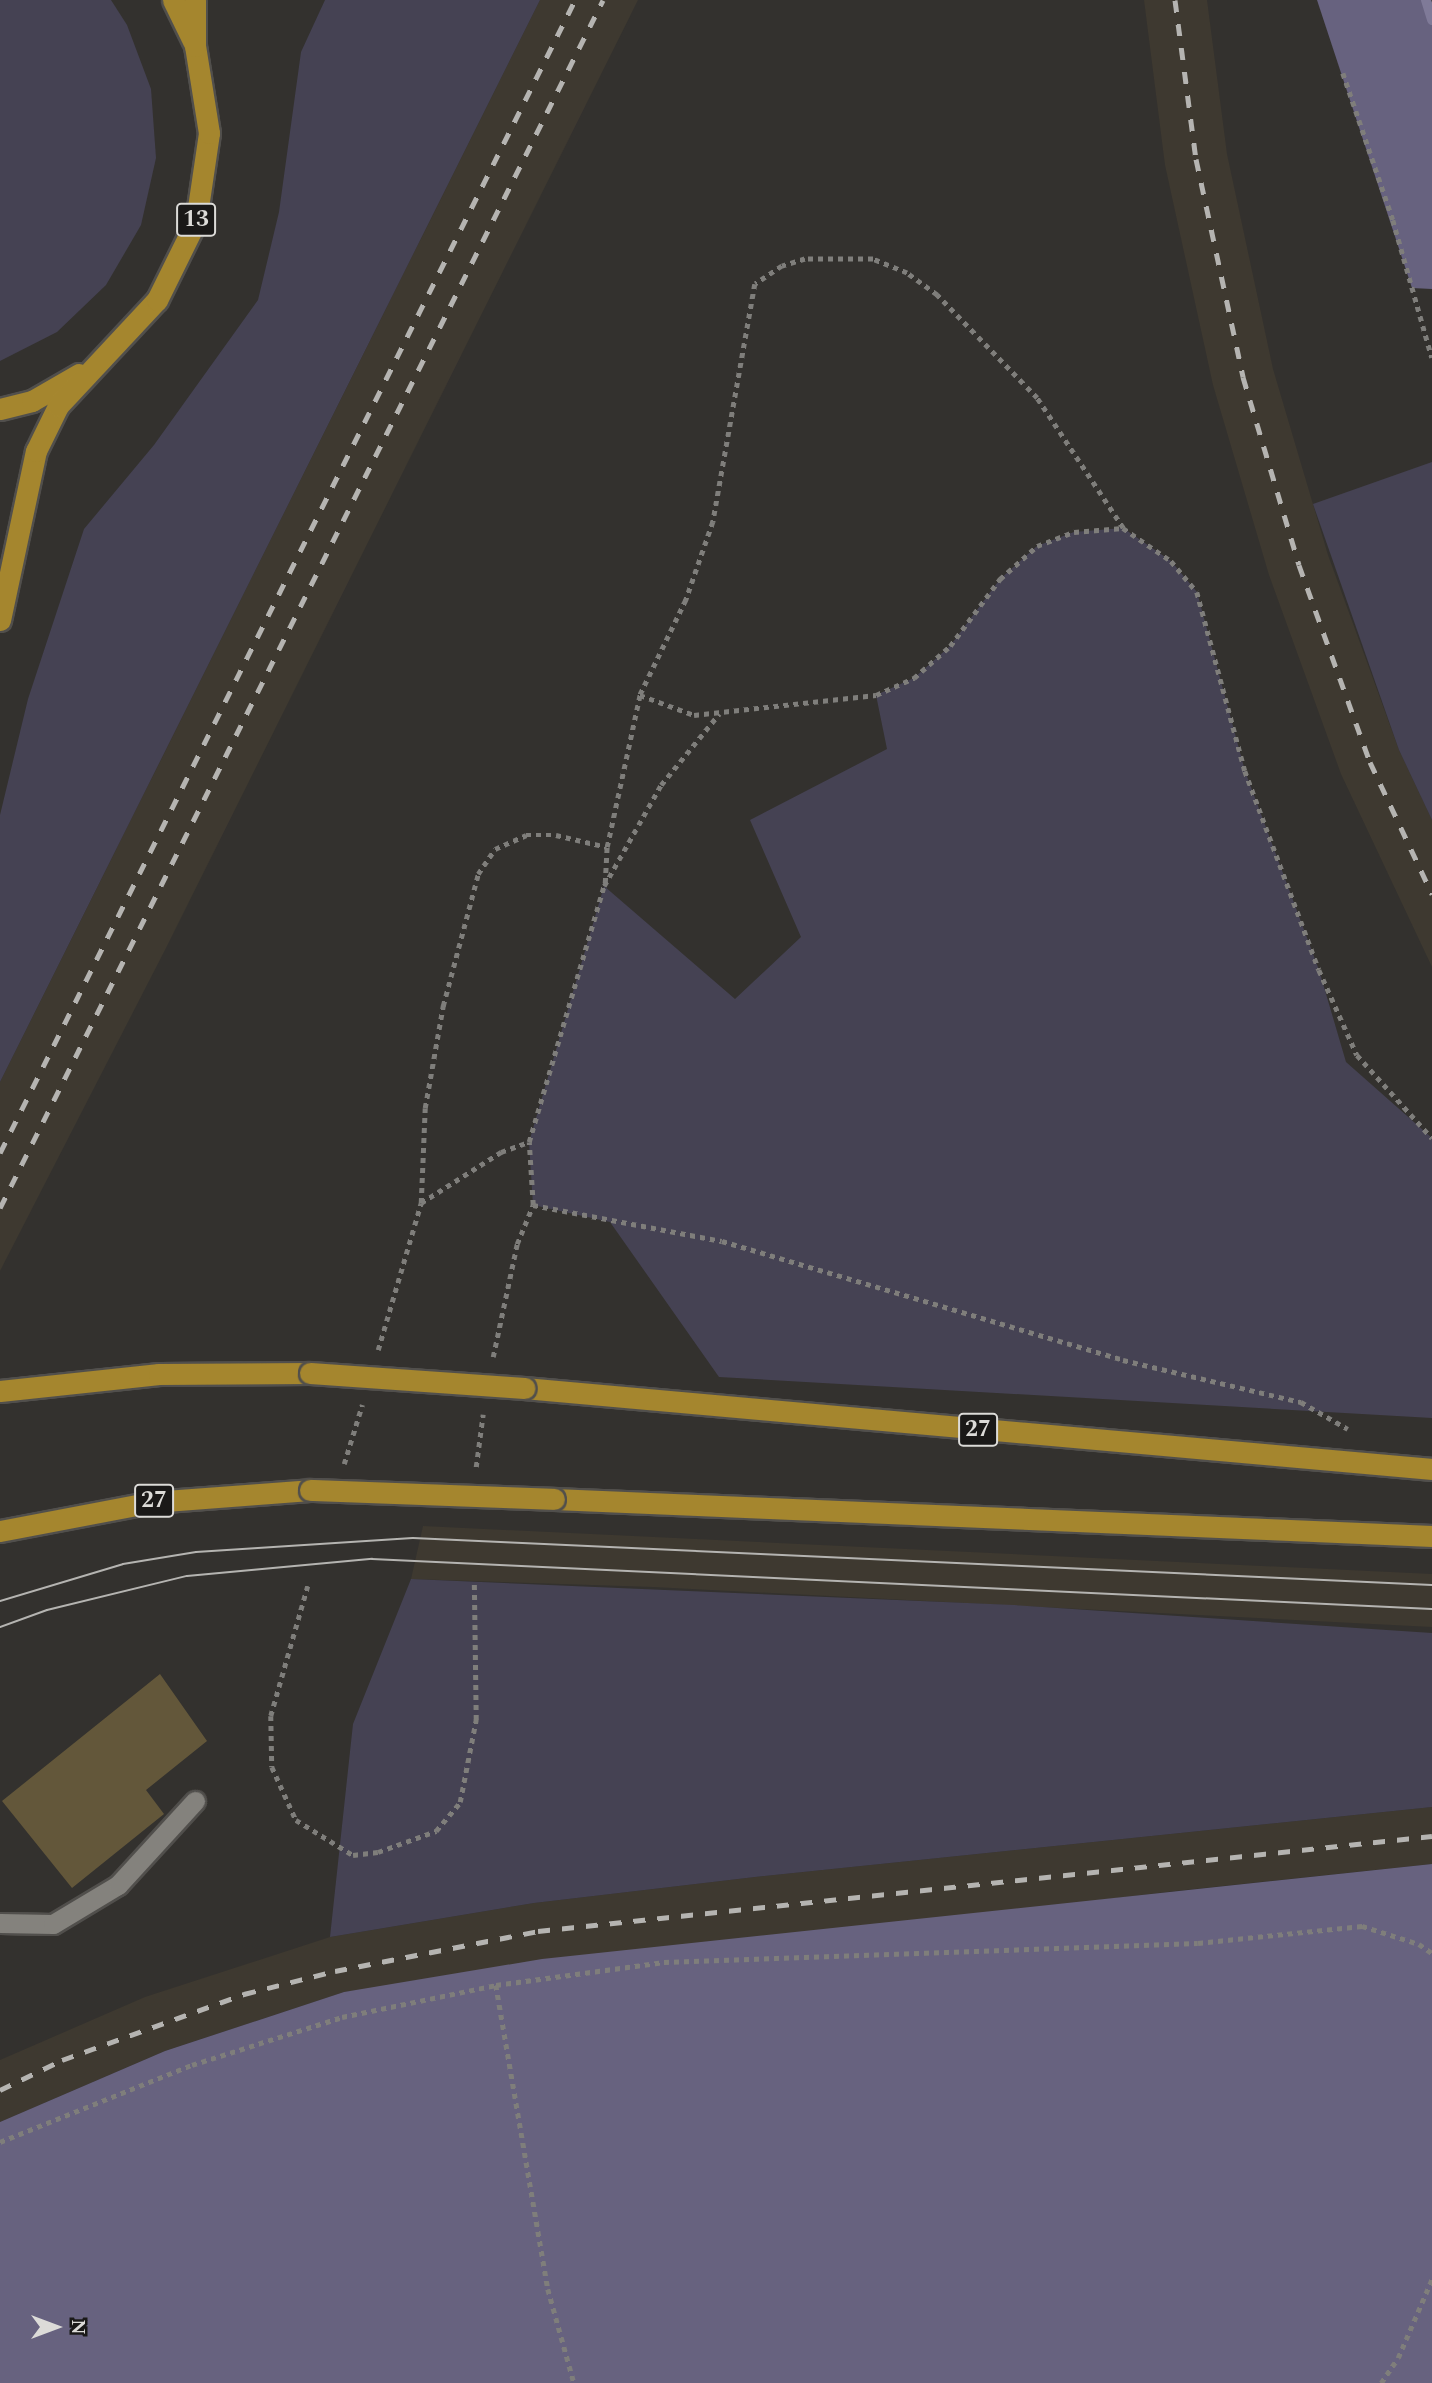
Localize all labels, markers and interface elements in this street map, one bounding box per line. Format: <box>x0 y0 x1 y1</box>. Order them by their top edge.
road number: 13 <box>175 200 217 240</box>
road number: 27 <box>957 1410 999 1450</box>
road number: 27 <box>133 1482 175 1520</box>
north arrow <box>21 2292 91 2362</box>
text: N <box>63 2319 92 2335</box>

